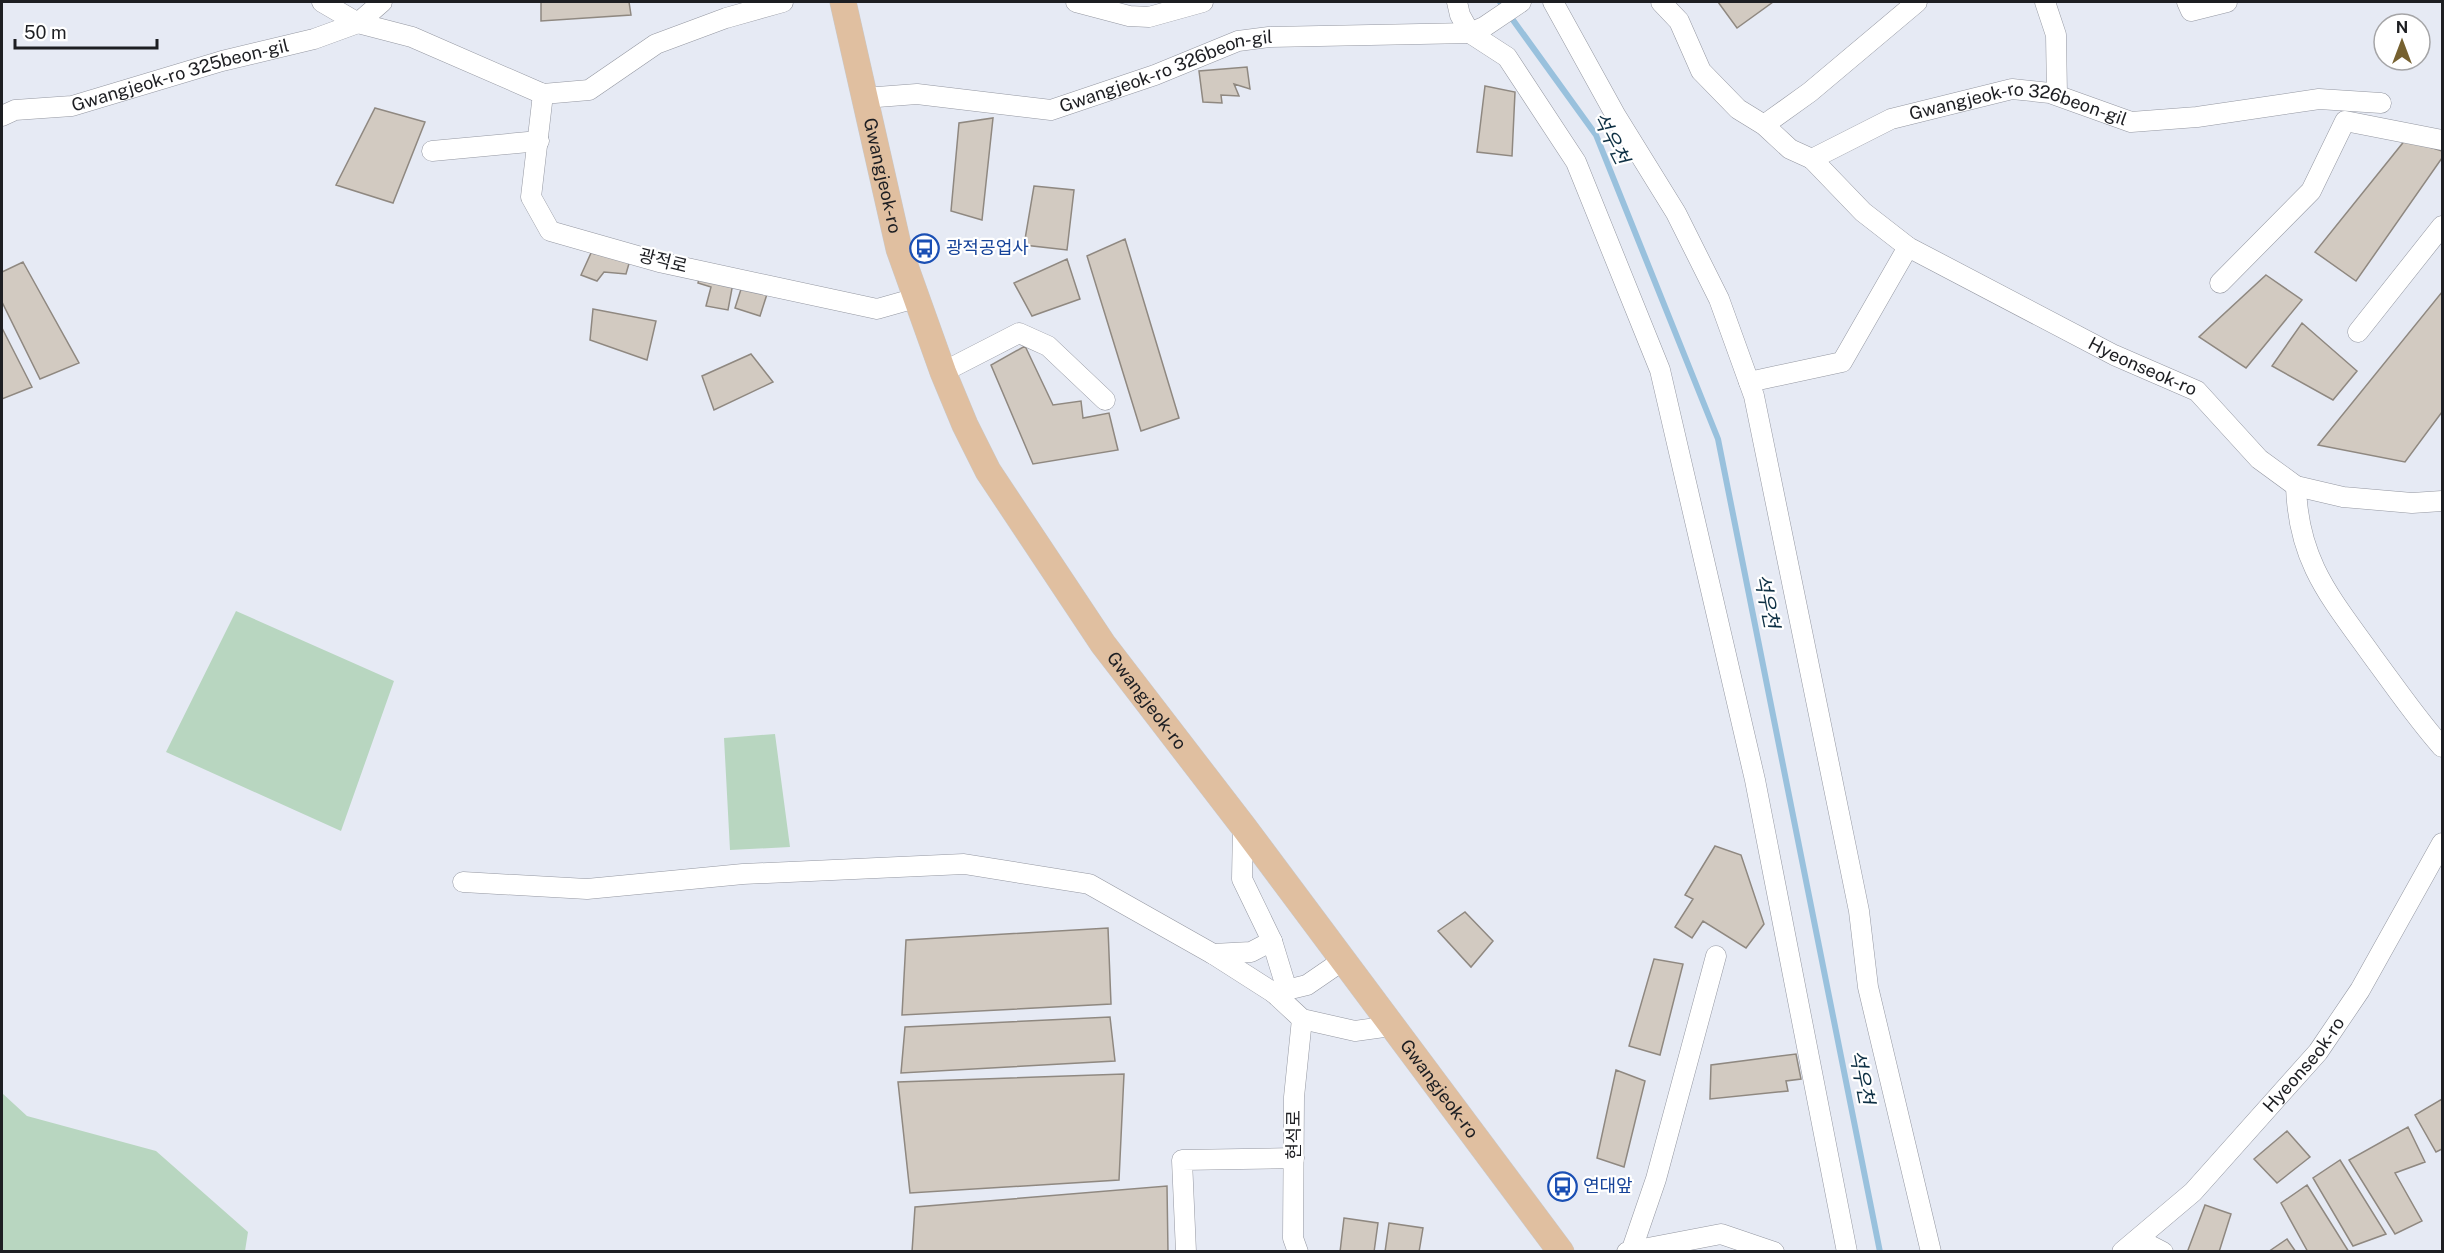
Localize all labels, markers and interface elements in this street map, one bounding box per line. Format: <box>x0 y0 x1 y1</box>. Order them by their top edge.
scale bar <box>15 12 158 50</box>
north arrow <box>2372 12 2432 72</box>
text: N <box>2396 18 2408 37</box>
text: 50 m <box>24 22 67 43</box>
street label: Gwangjeok-ro 326beon-gil <box>1056 26 1273 116</box>
street label: Gwangjeok-ro 325beon-gil <box>69 34 291 116</box>
text: Gwangjeok-ro 326beon-gil <box>1907 78 2130 130</box>
street label: Gwangjeok-ro 326beon-gil <box>1905 106 2131 132</box>
water label: 석우천 <box>1588 108 1635 170</box>
street label: Gwangjeok-ro <box>860 116 906 235</box>
bus stop icon: 광적공업사 <box>909 232 941 264</box>
place label: 광적공업사 <box>946 237 1029 258</box>
street label: 광적로 <box>636 244 690 277</box>
street label: Hyeonseok-ro <box>2085 332 2200 400</box>
water label: 석우천 <box>1750 572 1785 633</box>
street label: Gwangjeok-ro <box>1103 647 1191 753</box>
street label: Hyeonseok-ro <box>2258 1013 2349 1116</box>
street label: Gwangjeok-ro <box>1396 1035 1483 1142</box>
water label: 석우천 <box>1845 1048 1880 1109</box>
street label: 현석로 <box>1283 1110 1304 1160</box>
bus stop icon: 연대앞 <box>1546 1170 1578 1202</box>
place label: 연대앞 <box>1583 1175 1633 1196</box>

